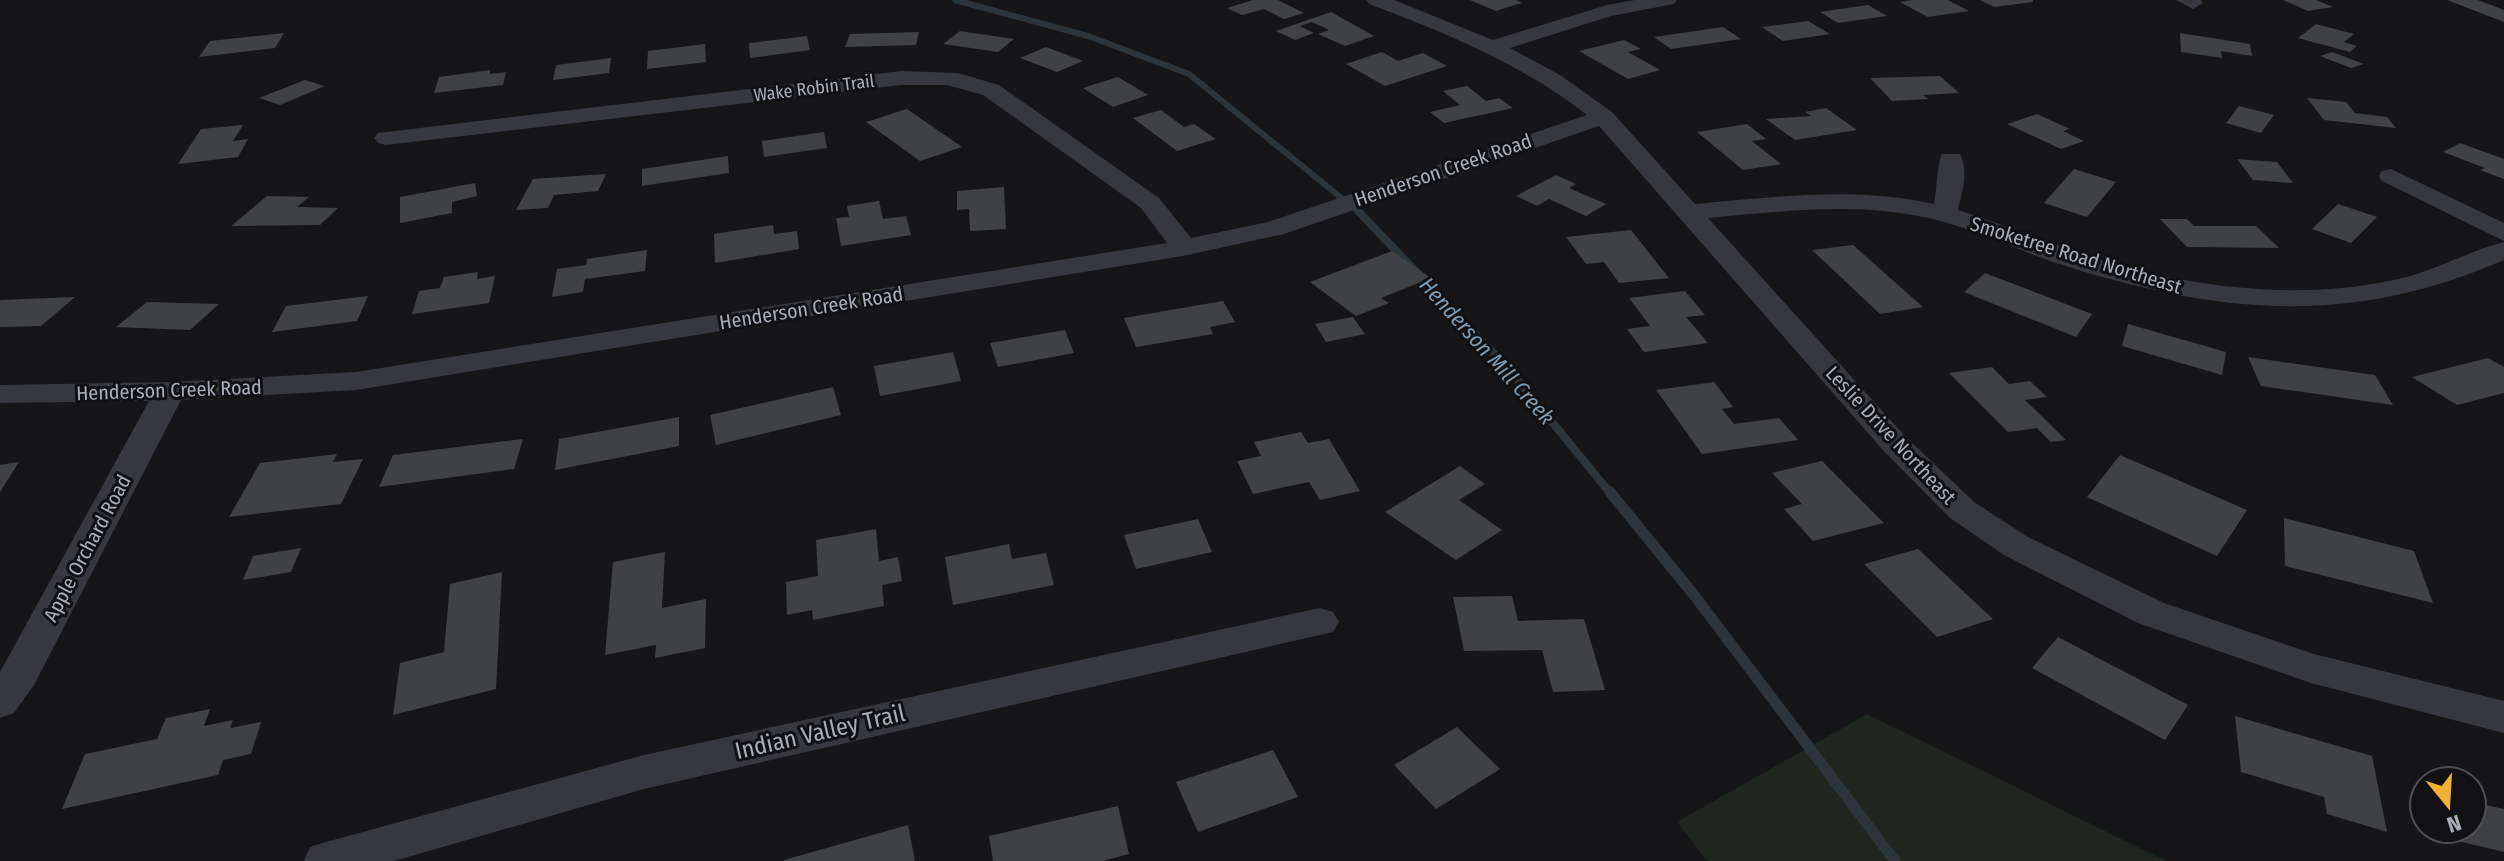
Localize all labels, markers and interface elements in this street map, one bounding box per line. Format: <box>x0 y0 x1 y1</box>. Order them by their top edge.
street label: Wake Robin Trail <box>752 70 876 106</box>
street label: Henderson Creek Road <box>1351 128 1535 212</box>
street label: Smoketree Road Northeast <box>1967 211 2185 299</box>
water label: Henderson Mill Creek <box>1414 272 1560 430</box>
street label: Henderson Creek Road <box>717 282 905 334</box>
street label: Leslie Drive Northeast <box>1821 361 1961 509</box>
street label: Henderson Creek Road <box>76 375 262 405</box>
street label: Apple Orchard Road <box>38 471 136 625</box>
street label: Indian Valley Trail <box>732 699 908 765</box>
north arrow <box>2408 765 2488 845</box>
text: N <box>2444 809 2464 838</box>

